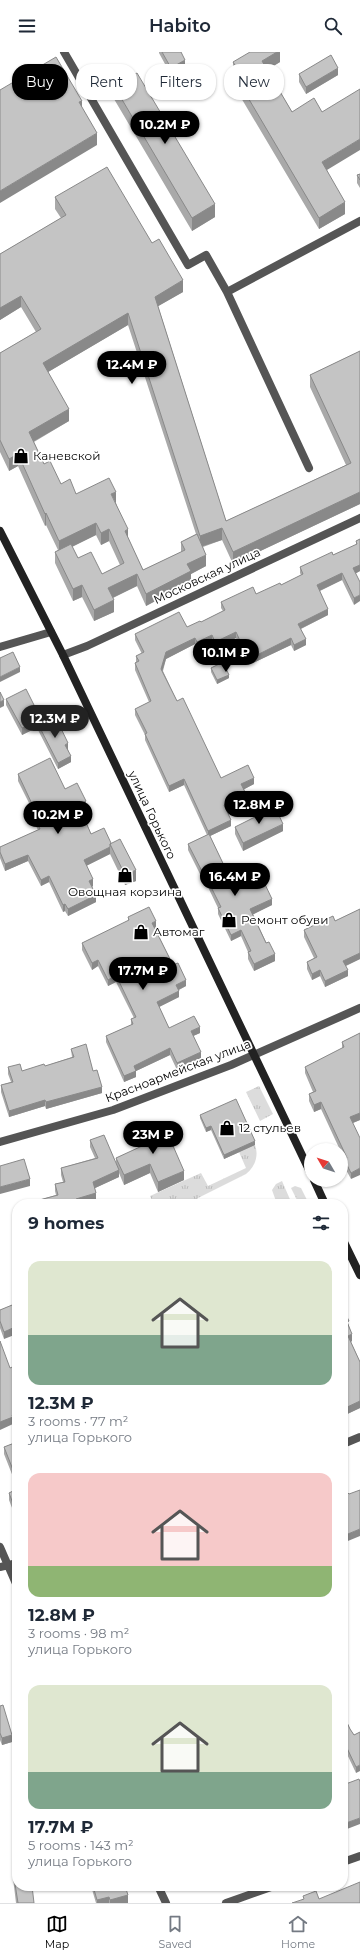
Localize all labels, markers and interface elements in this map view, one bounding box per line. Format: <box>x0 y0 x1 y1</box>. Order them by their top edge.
icon: menu <box>16 15 38 37</box>
text: Habito <box>149 15 211 37</box>
icon: search <box>322 15 344 37</box>
chip: Buy <box>12 64 68 100</box>
chip: Rent <box>76 64 137 100</box>
chip: Filters <box>145 64 216 100</box>
chip: New <box>224 64 284 100</box>
pin: 10.2M ₽ <box>128 111 202 145</box>
text: 10.2M ₽ <box>139 116 191 132</box>
pin: 12.4M ₽ <box>95 351 169 385</box>
text: 12.4M ₽ <box>106 356 158 372</box>
shop icon: Каневской <box>12 447 30 465</box>
place label: Каневской <box>33 448 100 463</box>
street label: Московская улица <box>151 544 263 607</box>
pin: 10.1M ₽ <box>189 639 263 673</box>
text: 10.1M ₽ <box>202 644 250 660</box>
pin: 12.3M ₽ <box>18 705 92 739</box>
text: 12.3M ₽ <box>30 710 80 726</box>
street label: улица Горького <box>125 767 180 862</box>
pin: 12.8M ₽ <box>222 791 296 825</box>
text: 12.8M ₽ <box>233 796 285 812</box>
pin: 10.2M ₽ <box>21 801 95 835</box>
text: 10.2M ₽ <box>32 806 84 822</box>
pin: 16.4M ₽ <box>198 863 272 897</box>
shop icon: Овощная корзина <box>116 866 134 884</box>
text: 16.4M ₽ <box>209 868 261 884</box>
place label: Овощная корзина <box>68 884 182 899</box>
shop icon: Ремонт обуви <box>220 911 238 929</box>
place label: Ремонт обуви <box>241 912 328 927</box>
shop icon: Автомаг <box>132 923 150 941</box>
place label: Автомаг <box>153 924 205 939</box>
pin: 17.7M ₽ <box>106 957 180 991</box>
text: 17.7M ₽ <box>118 962 168 978</box>
street label: Красноармейская улица <box>103 1036 253 1105</box>
shop icon: 12 стульев <box>218 1119 236 1137</box>
place label: 12 стульев <box>239 1120 301 1135</box>
pin: 23M ₽ <box>125 1121 181 1155</box>
text: 23M ₽ <box>132 1126 174 1142</box>
north arrow <box>304 1143 348 1187</box>
map controls <box>304 1143 348 1187</box>
icon: filters <box>310 1212 332 1234</box>
text: 9 homes <box>28 1213 104 1233</box>
icon: home <box>144 1287 216 1359</box>
text: 12.3M ₽ <box>28 1393 94 1413</box>
text: 3 rooms · 77 m² <box>28 1413 128 1429</box>
text: улица Горького <box>28 1429 132 1445</box>
icon: home <box>144 1499 216 1571</box>
text: 12.8M ₽ <box>28 1605 95 1625</box>
text: 3 rooms · 98 m² <box>28 1625 129 1641</box>
text: улица Горького <box>28 1641 132 1657</box>
icon: home <box>144 1711 216 1783</box>
text: 17.7M ₽ <box>28 1817 93 1837</box>
text: 5 rooms · 143 m² <box>28 1837 134 1853</box>
text: улица Горького <box>28 1853 132 1869</box>
tab: Map <box>45 1913 69 1951</box>
tab: Saved <box>159 1913 192 1951</box>
tab: Home <box>281 1913 315 1951</box>

